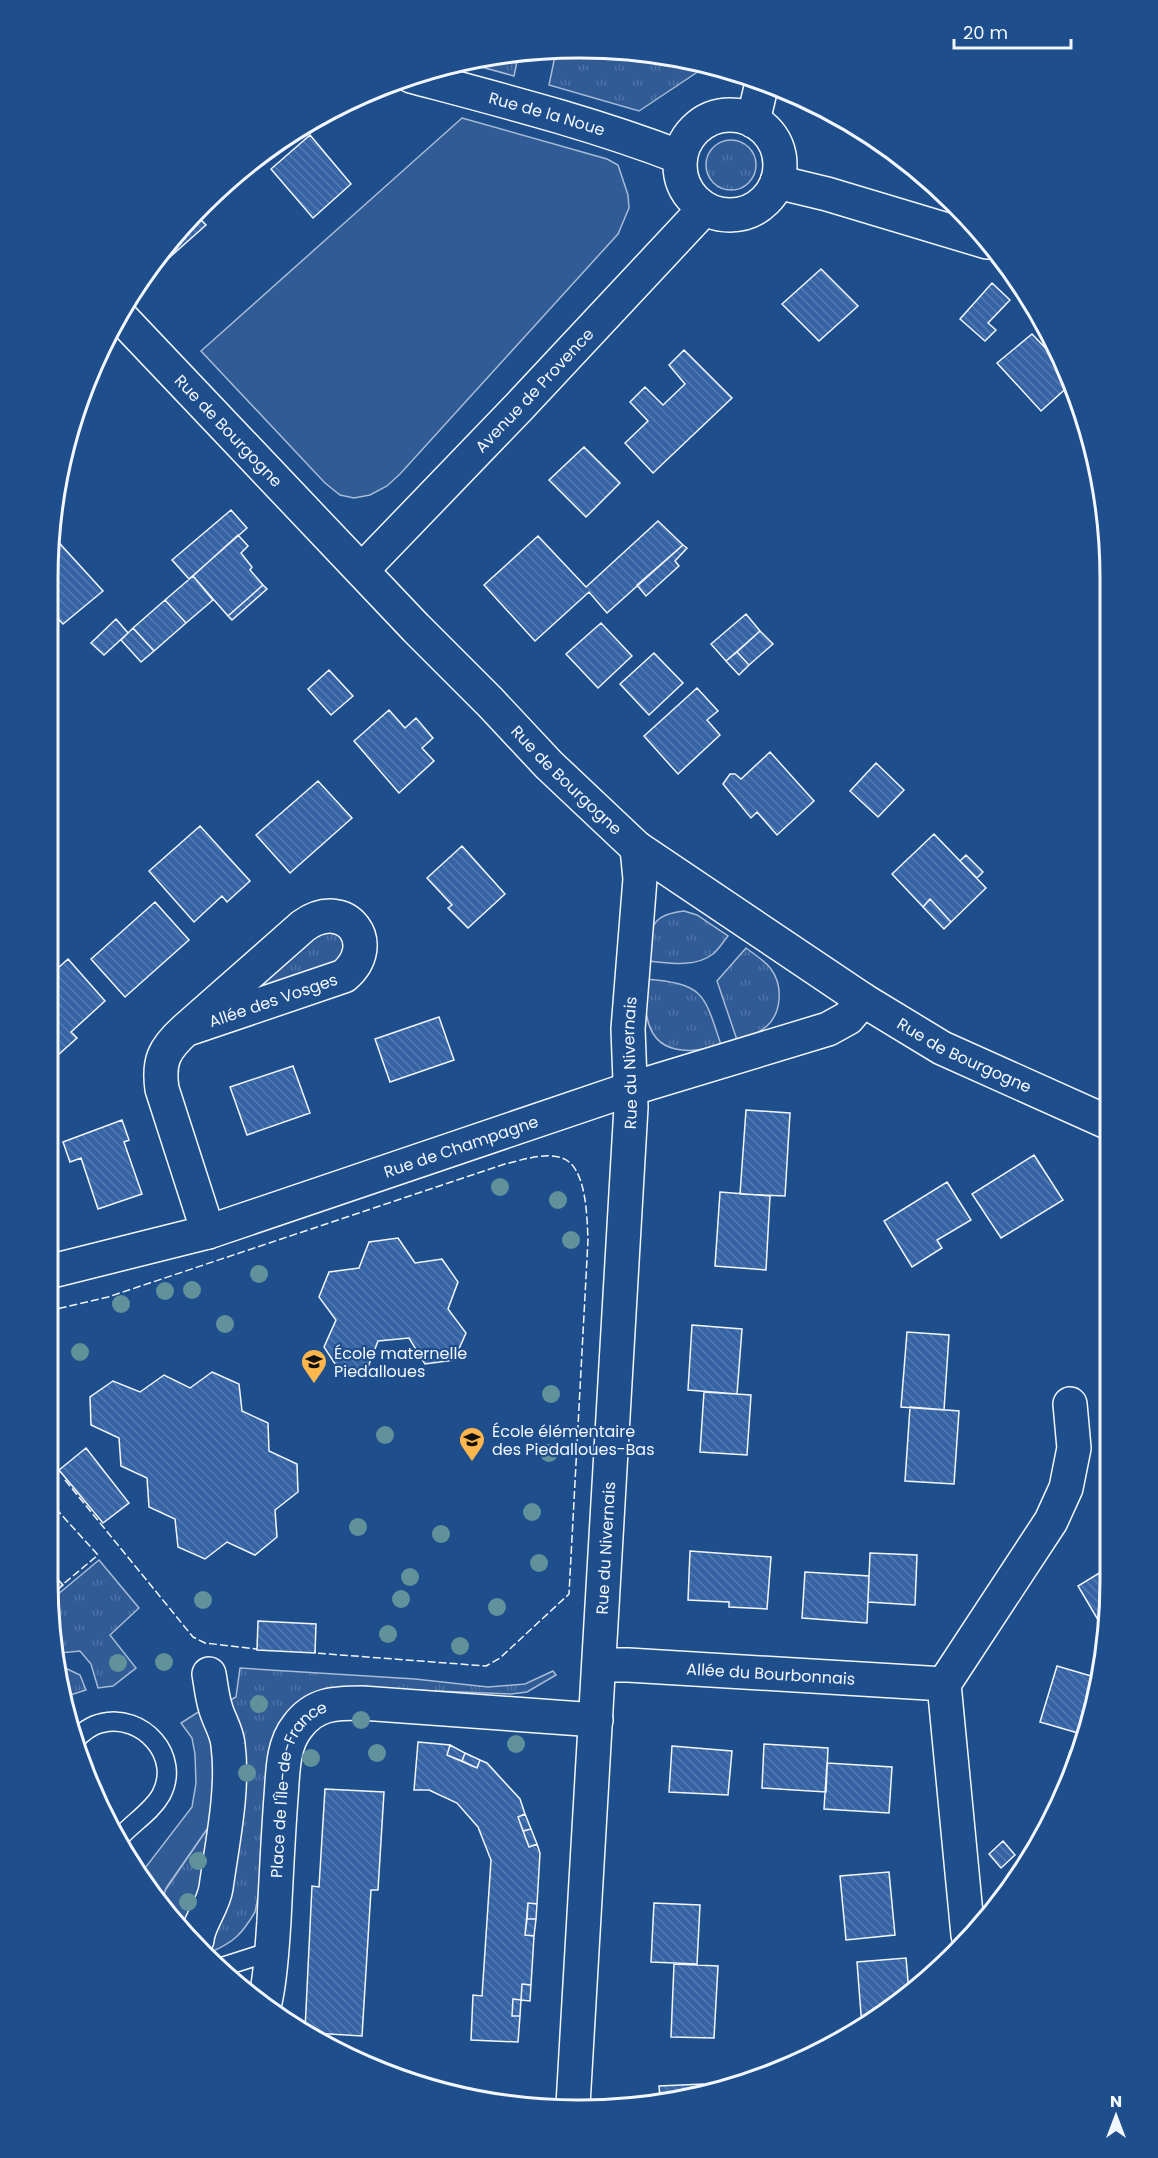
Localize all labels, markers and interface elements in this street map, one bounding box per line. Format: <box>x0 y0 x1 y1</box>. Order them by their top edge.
scale bar <box>954 12 1071 50</box>
text: 20 m <box>963 20 1008 45</box>
street label: Rue de la Noue <box>486 86 608 142</box>
street label: Avenue de Provence <box>470 323 599 458</box>
street label: Rue de Bourgogne <box>169 370 288 492</box>
street label: Rue de Bourgogne <box>506 720 627 840</box>
street label: Allée des Vosges <box>206 968 341 1033</box>
street label: Rue du Nivernais <box>617 995 643 1130</box>
street label: Rue de Bourgogne <box>893 1012 1035 1099</box>
street label: Rue de Champagne <box>381 1110 541 1184</box>
place label: École maternelle Piedalloues <box>334 1342 467 1383</box>
school or university icon: École maternelle Piedalloues <box>299 1347 329 1385</box>
place label: École élémentaire des Piedalloues-Bas <box>492 1420 655 1461</box>
school or university icon: École élémentaire des Piedalloues-Bas <box>457 1425 487 1463</box>
street label: Rue du Nivernais <box>591 1481 621 1615</box>
street label: Allée du Bourbonnais <box>686 1658 856 1691</box>
street label: Place de l'Île-de-France <box>265 1695 330 1879</box>
north arrow <box>1086 2086 1146 2146</box>
text: N <box>1110 2090 1122 2113</box>

